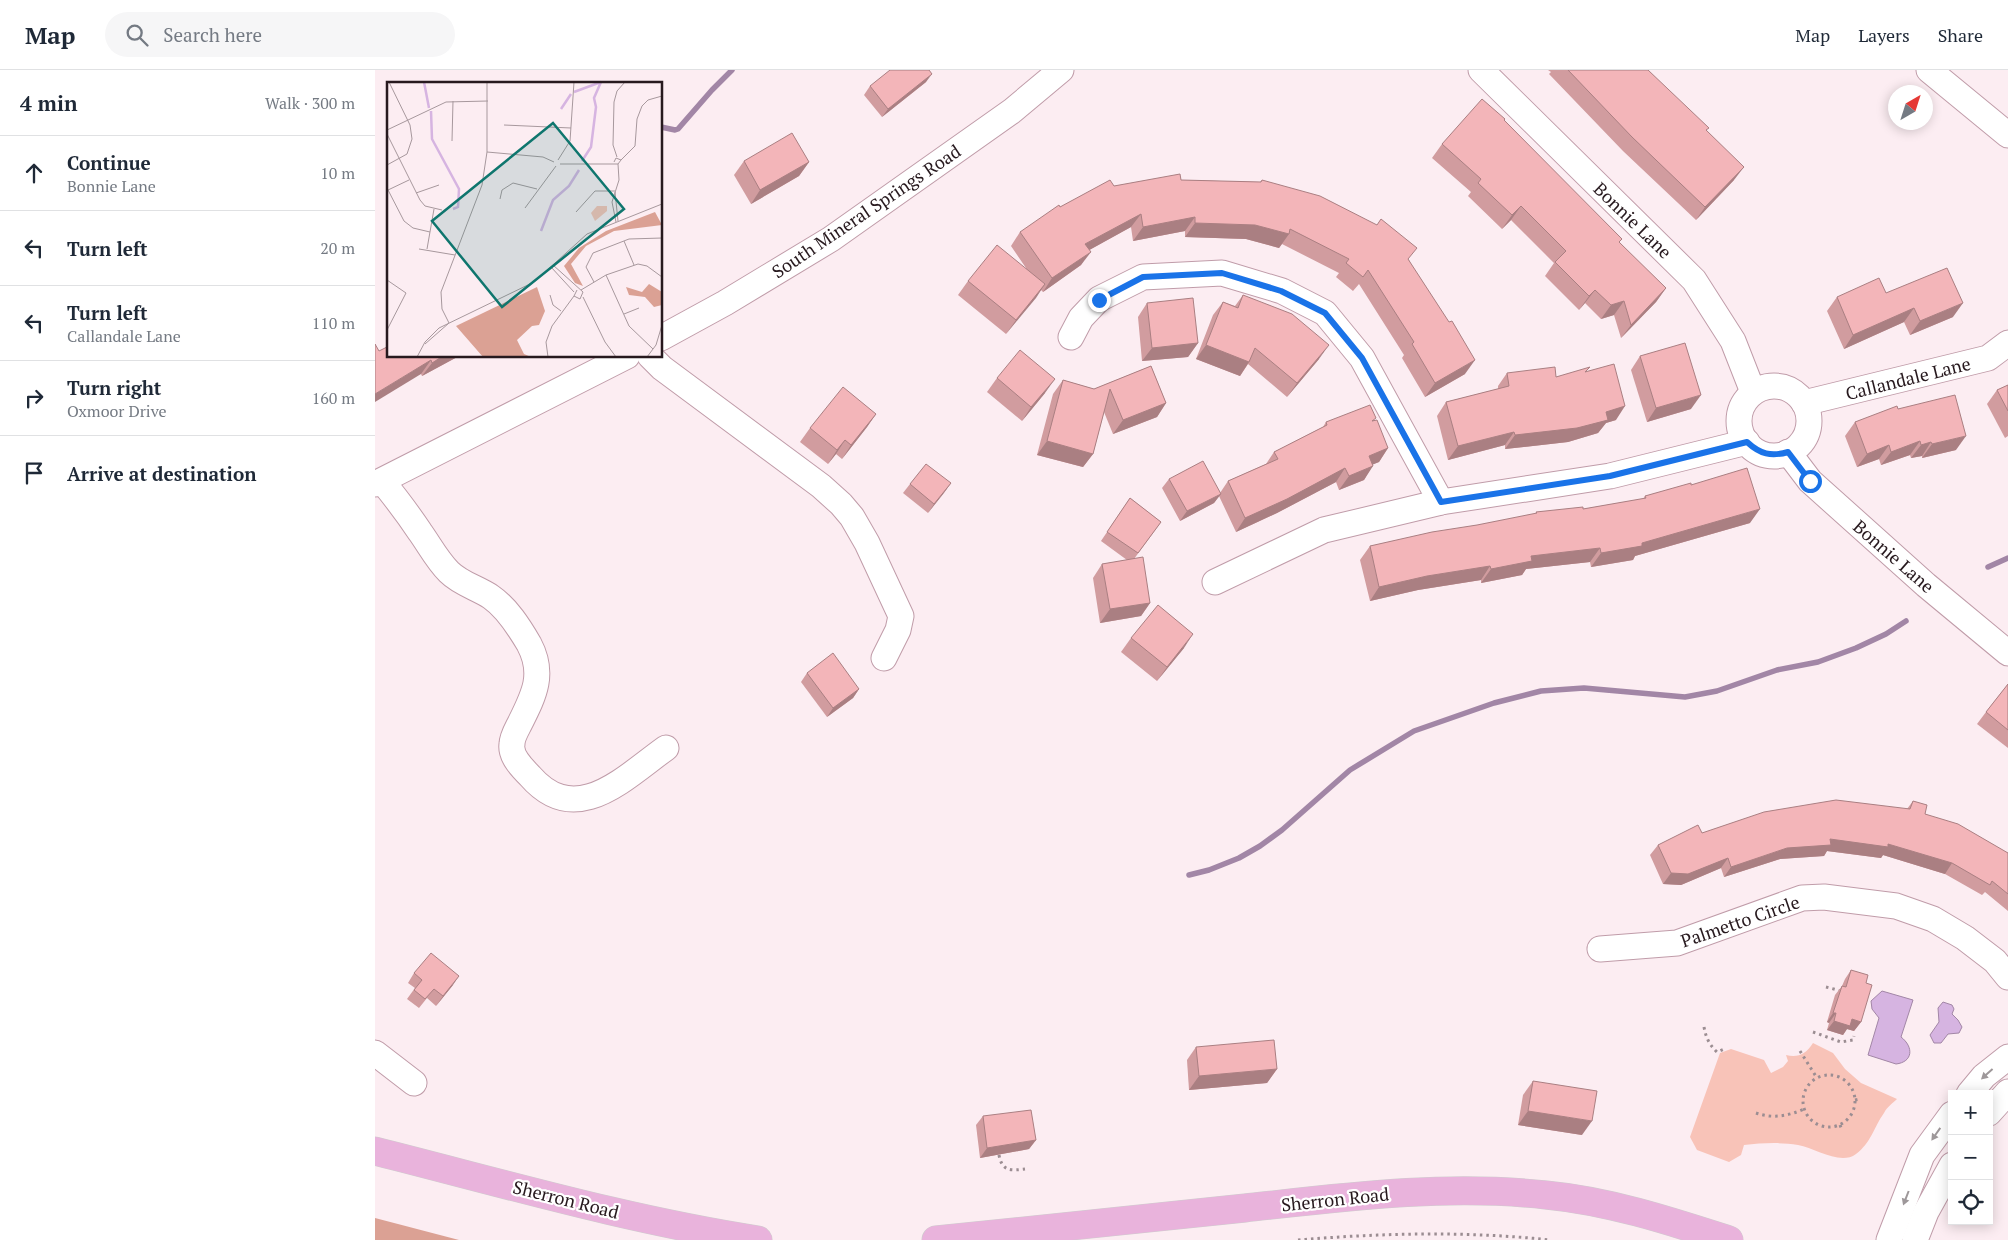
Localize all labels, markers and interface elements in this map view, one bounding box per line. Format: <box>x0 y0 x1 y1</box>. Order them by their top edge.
search box <box>105 12 455 57</box>
text: Map <box>25 19 75 51</box>
icon: search <box>123 21 151 49</box>
text: Search here <box>163 22 262 47</box>
text: Map <box>1795 23 1830 47</box>
text: Layers <box>1858 23 1910 47</box>
text: Share <box>1938 23 1983 47</box>
inset map <box>387 82 663 358</box>
north arrow <box>1888 85 1933 130</box>
text: 4 min <box>20 89 77 117</box>
text: Walk · 300 m <box>265 92 355 114</box>
street label: South Mineral Springs Road <box>767 139 965 283</box>
text: Continue <box>67 150 151 175</box>
icon: ahead <box>20 159 48 187</box>
text: 10 m <box>320 162 355 184</box>
text: Bonnie Lane <box>67 175 156 197</box>
street label: Bonnie Lane <box>1589 177 1677 263</box>
icon: left <box>20 234 48 262</box>
text: Turn left <box>67 236 148 261</box>
text: 20 m <box>320 237 355 259</box>
route end <box>1088 289 1111 312</box>
text: Turn left <box>67 300 148 325</box>
icon: left <box>20 309 48 337</box>
text: 110 m <box>312 312 355 334</box>
text: Callandale Lane <box>67 325 181 347</box>
street label: Callandale Lane <box>1843 351 1973 405</box>
text: Turn right <box>67 375 161 400</box>
icon: right <box>20 384 48 412</box>
text: 160 m <box>312 387 355 409</box>
text: Oxmoor Drive <box>67 400 167 422</box>
icon: arrive <box>20 459 48 487</box>
text: Arrive at destination <box>67 461 256 486</box>
route start <box>1799 470 1822 493</box>
street label: Bonnie Lane <box>1848 514 1940 598</box>
street label: Palmetto Circle <box>1677 889 1803 953</box>
one-way arrow <box>1982 1068 1994 1080</box>
map controls <box>1948 1090 1993 1225</box>
button: + <box>1948 1090 1993 1135</box>
one-way arrow <box>1931 1127 1941 1141</box>
button: − <box>1948 1135 1993 1180</box>
street label: Sherron Road <box>511 1174 621 1224</box>
button: locate <box>1948 1180 1993 1225</box>
street label: Sherron Road <box>1280 1181 1390 1217</box>
one-way arrow <box>1902 1190 1909 1205</box>

